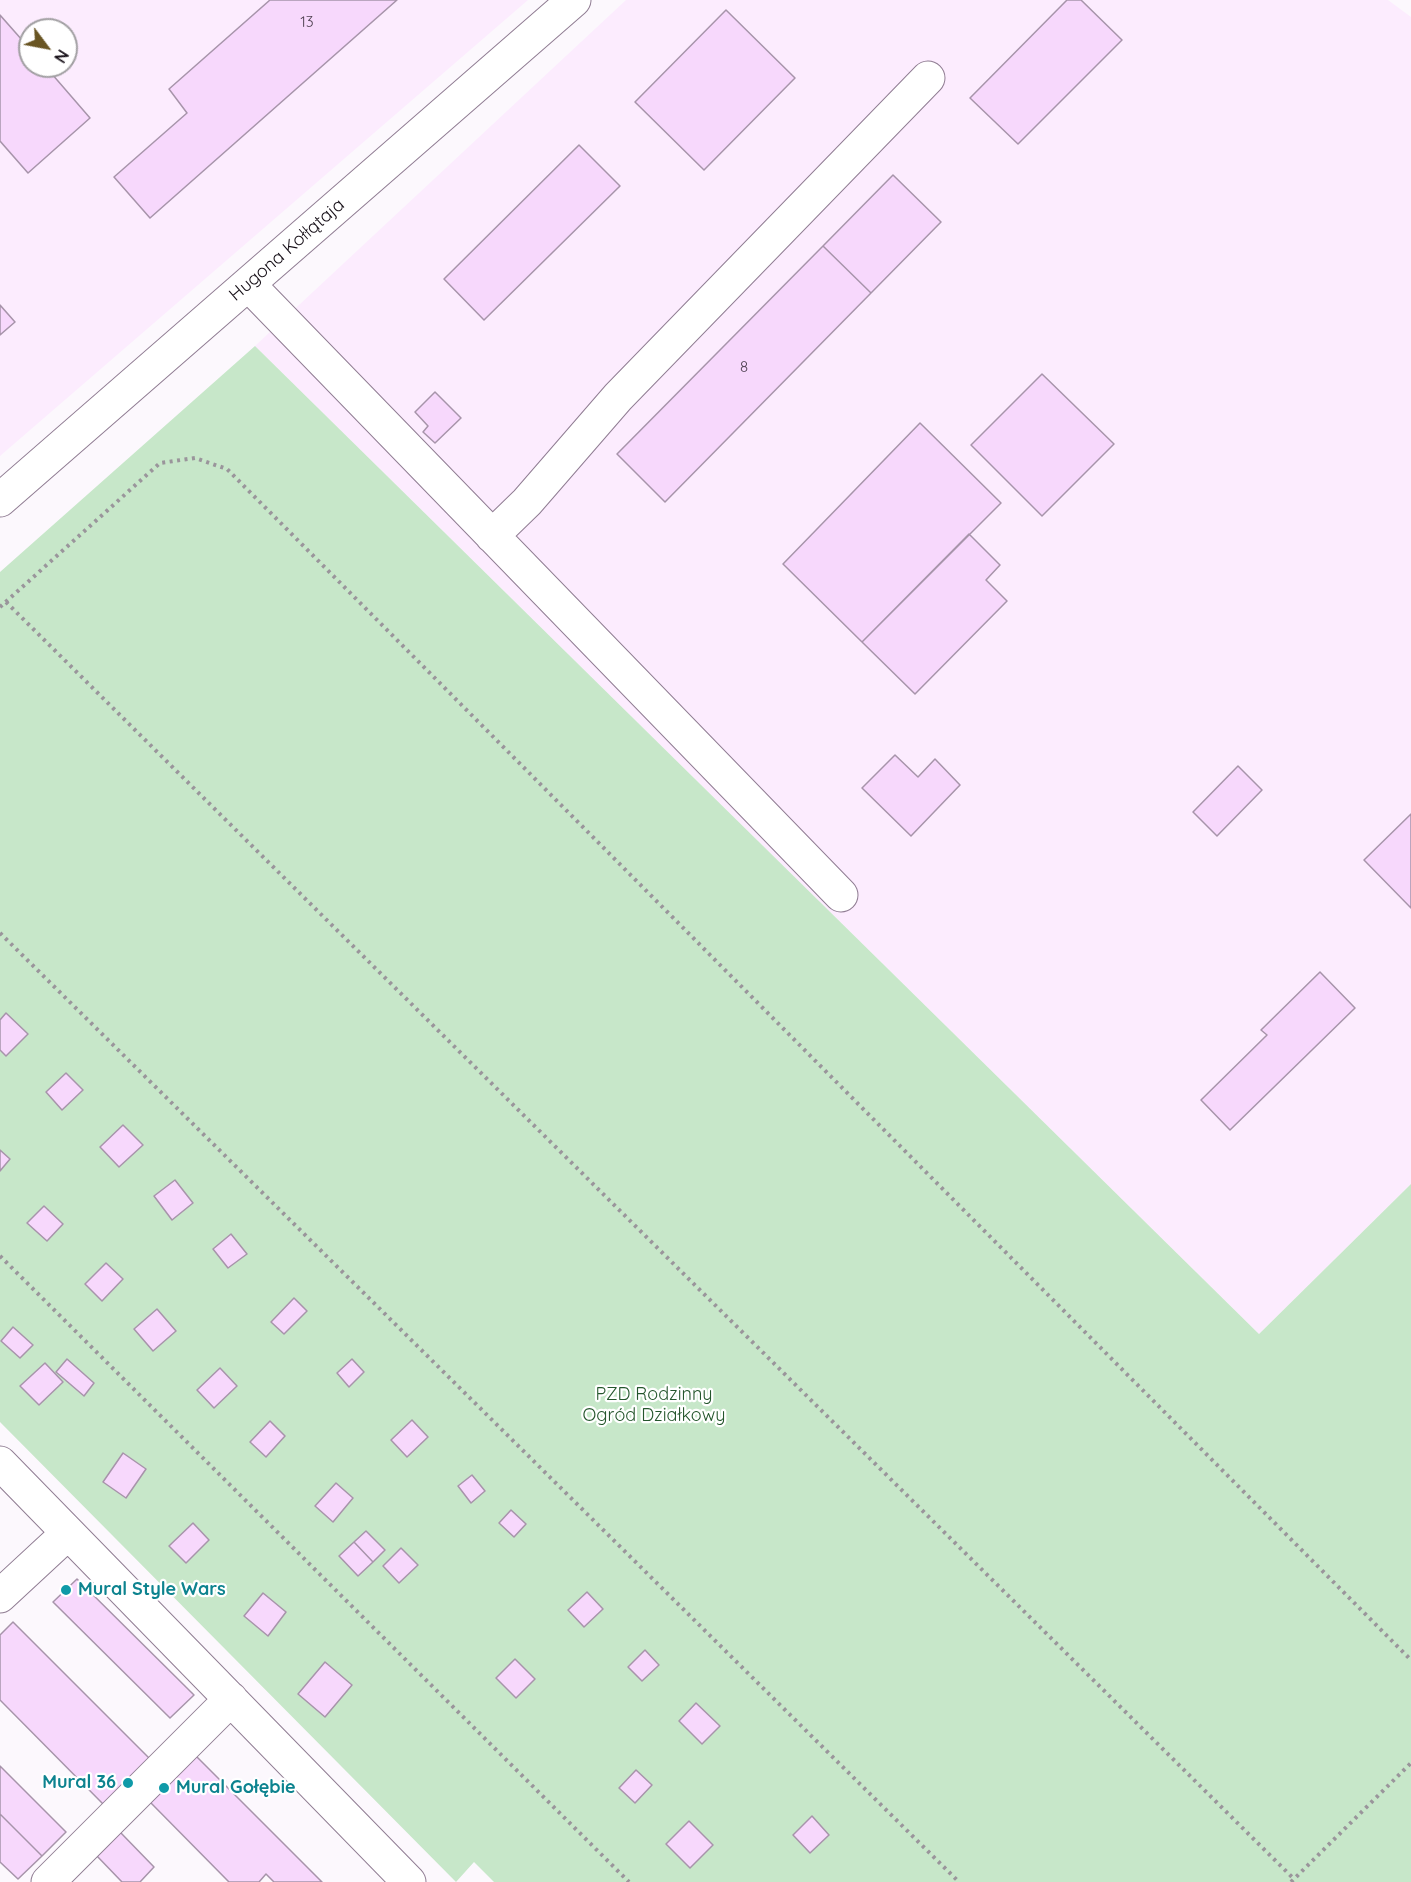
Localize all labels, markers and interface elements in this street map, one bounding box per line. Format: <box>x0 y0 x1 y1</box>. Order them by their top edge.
house number: 13 <box>300 13 314 31</box>
north arrow <box>18 18 78 78</box>
text: N <box>50 46 73 67</box>
street label: Hugona Kołłątaja <box>225 194 349 306</box>
house number: 8 <box>740 358 748 376</box>
park label: PZD Rodzinny Ogród Działkowy <box>583 1384 725 1426</box>
place label: Mural Style Wars <box>78 1579 226 1601</box>
marker: Mural Style Wars <box>59 1583 73 1597</box>
place label: Mural 36 <box>42 1772 116 1794</box>
marker: Mural 36 <box>121 1776 135 1790</box>
place label: Mural Gołębie <box>176 1777 296 1799</box>
marker: Mural Gołębie <box>157 1781 171 1795</box>

